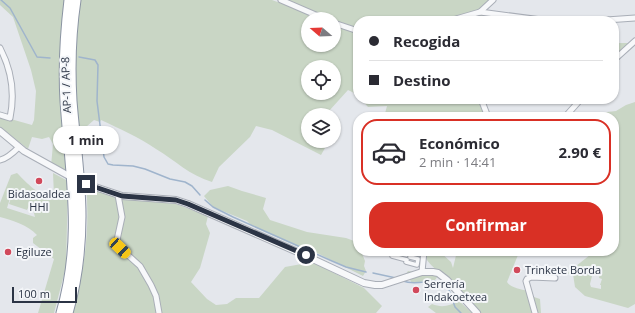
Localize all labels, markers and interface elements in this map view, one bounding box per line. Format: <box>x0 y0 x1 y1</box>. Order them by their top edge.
north arrow <box>301 12 341 52</box>
map controls <box>301 12 341 148</box>
text: Recogida <box>393 31 460 51</box>
street label: AP-1 / AP-8 <box>57 56 74 114</box>
button: locate <box>301 60 341 100</box>
text: Destino <box>393 70 451 90</box>
button: layers <box>301 108 341 148</box>
callout: 1 min <box>53 126 119 154</box>
text: 1 min <box>68 131 104 149</box>
text: Económico <box>419 133 500 153</box>
icon: car <box>371 134 407 170</box>
text: 2.90 € <box>559 142 601 162</box>
text: 2 min · 14:41 <box>419 153 496 171</box>
route end <box>77 175 95 193</box>
marker: Bidasoaldea HHI <box>34 176 44 186</box>
place label: Bidasoaldea HHI <box>8 186 70 214</box>
button: Confirmar <box>369 202 603 248</box>
car <box>107 235 133 261</box>
place label: Egiluze <box>16 244 52 259</box>
route start <box>297 246 315 264</box>
marker: Egiluze <box>3 247 13 257</box>
place label: Trinkete Borda <box>525 262 601 277</box>
marker: Trinkete Borda <box>512 265 522 275</box>
place label: Serrería Indakoetxea <box>424 276 487 304</box>
scale bar <box>12 285 77 304</box>
marker: Serrería Indakoetxea <box>411 285 421 295</box>
text: 100 m <box>18 286 50 301</box>

